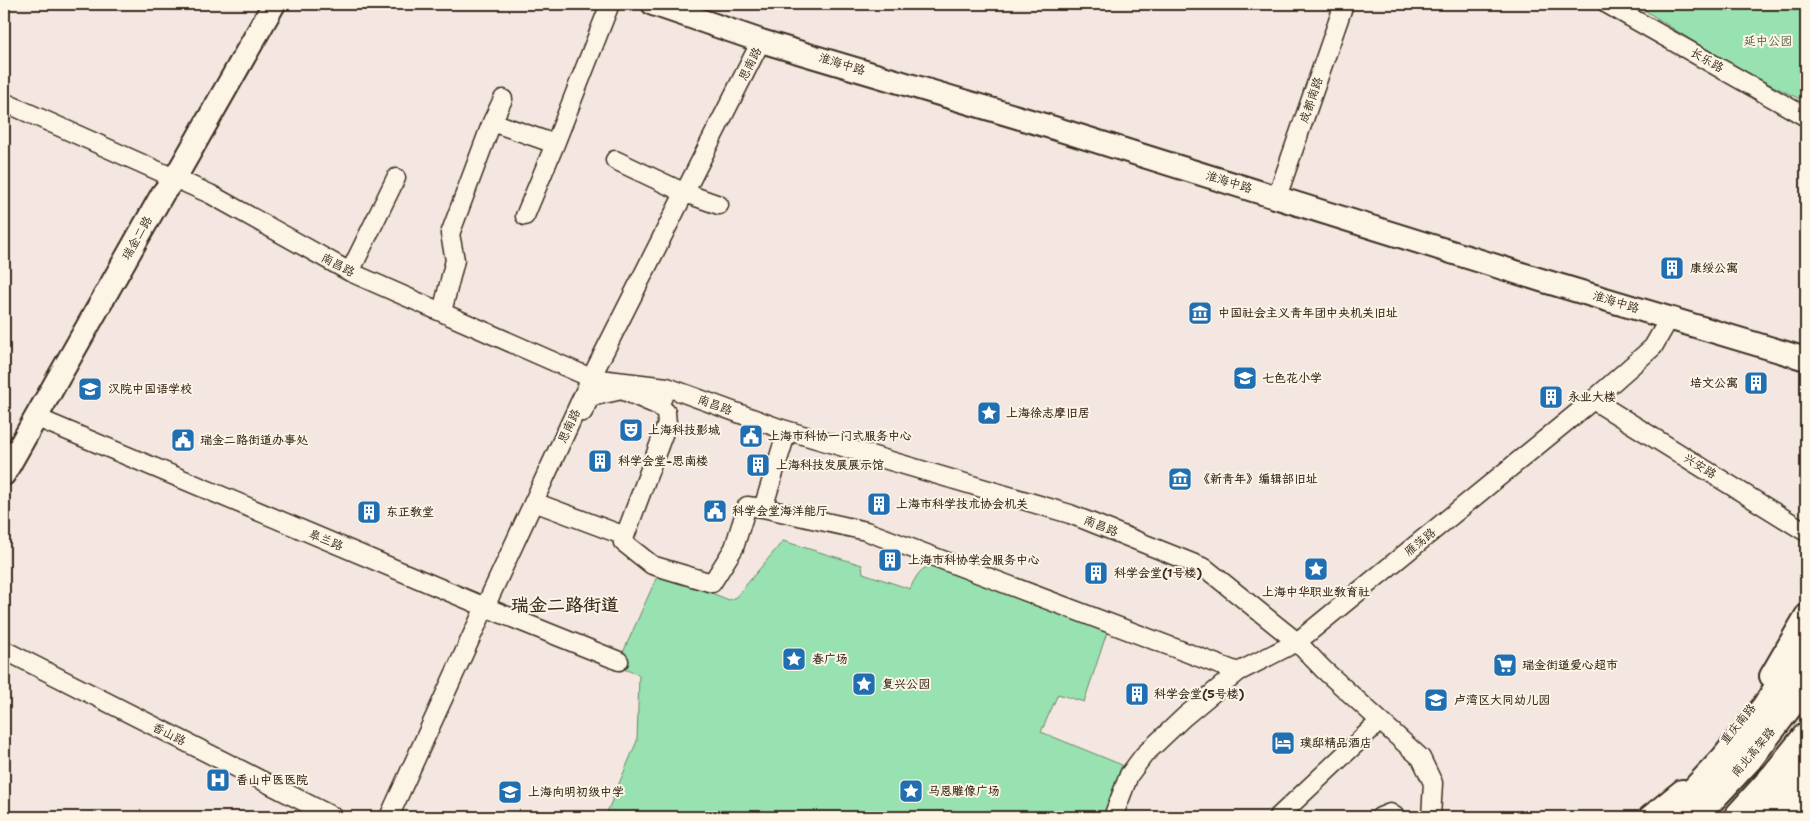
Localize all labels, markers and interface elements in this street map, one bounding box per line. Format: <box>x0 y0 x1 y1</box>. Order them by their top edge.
park label: 延中公园 <box>1744 33 1792 49</box>
street label: 思南路 <box>735 44 765 84</box>
street label: 长乐路 <box>1687 44 1727 76</box>
street label: 淮海中路 <box>817 49 867 79</box>
street label: 成都南路 <box>1296 75 1326 125</box>
street label: 淮海中路 <box>1204 167 1254 197</box>
street label: 瑞金二路 <box>118 213 156 263</box>
street label: 南昌路 <box>318 249 358 281</box>
building icon: 康绥公寓 <box>1659 255 1685 281</box>
place label: 康绥公寓 <box>1690 260 1738 276</box>
street label: 淮海中路 <box>1591 287 1641 317</box>
museum icon: 中国社会主义青年团中央机关旧址 <box>1187 300 1213 326</box>
place label: 中国社会主义青年团中央机关旧址 <box>1218 305 1398 321</box>
school or university icon: 七色花小学 <box>1232 365 1258 391</box>
place label: 七色花小学 <box>1262 370 1322 386</box>
building icon: 培文公寓 <box>1743 370 1769 396</box>
place label: 培文公寓 <box>1690 375 1738 391</box>
school or university icon: 汉院中国语学校 <box>77 376 103 402</box>
place label: 汉院中国语学校 <box>108 381 192 397</box>
building icon: 永业大楼 <box>1538 384 1564 410</box>
place label: 永业大楼 <box>1568 389 1616 405</box>
street label: 南昌路 <box>695 391 735 419</box>
place icon: 上海徐志摩旧居 <box>976 400 1002 426</box>
place label: 上海徐志摩旧居 <box>1006 405 1090 421</box>
street label: 思南路 <box>554 406 584 446</box>
theatre icon: 上海科技影城 <box>618 417 644 443</box>
place label: 上海科技影城 <box>648 422 720 438</box>
public building icon: 上海市科协一门式服务中心 <box>738 423 764 449</box>
public building icon: 瑞金二路街道办事处 <box>170 427 196 453</box>
place label: 上海市科协一门式服务中心 <box>768 428 912 444</box>
place label: 瑞金二路街道办事处 <box>200 432 308 448</box>
building icon: 科学会堂-思南楼 <box>587 448 613 474</box>
street label: 兴安路 <box>1680 450 1720 482</box>
building icon: 上海科技发展展示馆 <box>745 452 771 478</box>
place label: 科学会堂-思南楼 <box>618 453 708 469</box>
place label: 上海科技发展展示馆 <box>776 457 884 473</box>
museum icon: 《新青年》编辑部旧址 <box>1167 466 1193 492</box>
place label: 《新青年》编辑部旧址 <box>1198 471 1318 487</box>
building icon: 上海市科学技术协会机关 <box>866 491 892 517</box>
place label: 上海市科学技术协会机关 <box>896 496 1028 512</box>
public building icon: 科学会堂海洋能厅 <box>702 498 728 524</box>
building icon: 东正教堂 <box>356 499 382 525</box>
place label: 科学会堂海洋能厅 <box>732 503 828 519</box>
place label: 东正教堂 <box>386 504 434 520</box>
street label: 南昌路 <box>1081 512 1121 540</box>
street label: 雁荡路 <box>1401 524 1439 560</box>
street label: 皋兰路 <box>306 526 346 554</box>
building icon: 上海市科协学会服务中心 <box>877 547 903 573</box>
place label: 上海市科协学会服务中心 <box>908 552 1040 568</box>
place icon: 上海中华职业教育社 <box>1303 556 1329 582</box>
building icon: 科学会堂(1号楼) <box>1083 560 1109 586</box>
place label: 科学会堂(1号楼) <box>1114 565 1202 581</box>
place label: 上海中华职业教育社 <box>1262 584 1370 600</box>
district label: 瑞金二路街道 <box>511 593 619 617</box>
place icon: 春广场 <box>781 646 807 672</box>
place label: 春广场 <box>812 651 848 667</box>
supermarket icon: 瑞金街道爱心超市 <box>1492 652 1518 678</box>
place label: 瑞金街道爱心超市 <box>1522 657 1618 673</box>
place icon: 复兴公园 <box>851 671 877 697</box>
place label: 复兴公园 <box>882 676 930 692</box>
building icon: 科学会堂(5号楼) <box>1124 681 1150 707</box>
place label: 科学会堂(5号楼) <box>1154 686 1245 702</box>
school or university icon: 卢湾区大同幼儿园 <box>1423 687 1449 713</box>
place label: 卢湾区大同幼儿园 <box>1454 692 1550 708</box>
street label: 重庆南路 <box>1717 700 1759 748</box>
street label: 香山路 <box>149 719 189 749</box>
street label: 南北高架路 <box>1728 724 1778 780</box>
hotel icon: 璞邸精品酒店 <box>1270 730 1296 756</box>
place label: 璞邸精品酒店 <box>1300 735 1372 751</box>
hospital icon: 香山中医医院 <box>205 767 231 793</box>
place label: 香山中医医院 <box>236 772 308 788</box>
place icon: 马恩雕像广场 <box>898 778 924 804</box>
school or university icon: 上海向明初级中学 <box>497 779 523 805</box>
place label: 马恩雕像广场 <box>928 783 1000 799</box>
place label: 上海向明初级中学 <box>528 784 624 800</box>

